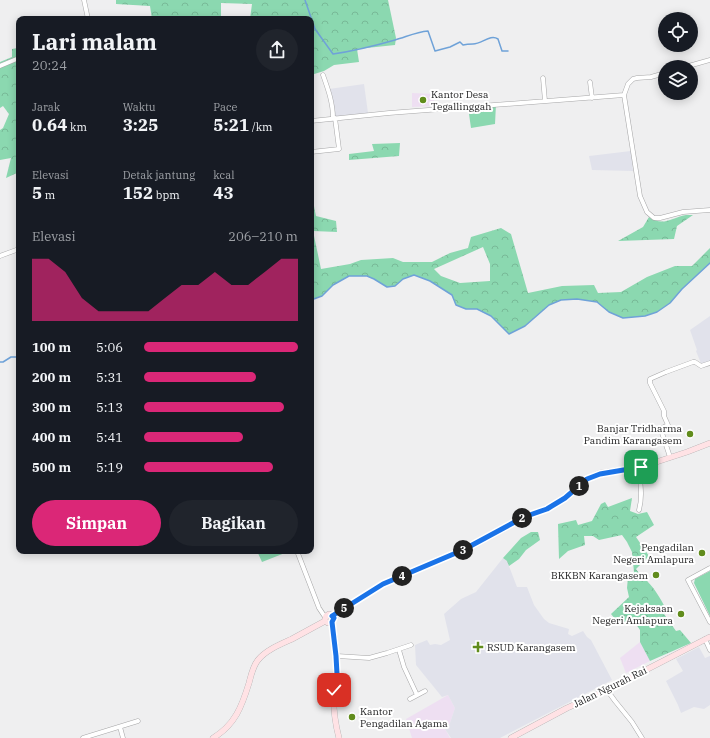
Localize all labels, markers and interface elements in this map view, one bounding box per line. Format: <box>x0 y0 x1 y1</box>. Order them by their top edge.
map controls <box>658 12 698 100</box>
button: locate <box>658 12 698 52</box>
text: Lari malam <box>32 27 157 56</box>
button: share <box>256 29 298 71</box>
text: 20:24 <box>32 57 67 74</box>
button: layers <box>658 60 698 100</box>
place label: Kantor Desa Tegallinggah <box>431 88 491 113</box>
marker: Kantor Desa Tegallinggah <box>418 95 428 105</box>
text: Jarak <box>32 100 60 114</box>
text: Waktu <box>123 100 156 114</box>
text: Pace <box>213 100 238 114</box>
text: 0.64 <box>32 114 67 136</box>
text: 3:25 <box>123 114 158 136</box>
text: 5:21 <box>213 114 249 136</box>
text: km <box>67 120 87 134</box>
text: /km <box>249 120 273 134</box>
text: Elevasi <box>32 168 69 182</box>
text: Detak jantung <box>123 168 195 182</box>
text: kcal <box>213 168 235 182</box>
text: 5 <box>32 182 42 204</box>
text: 152 <box>123 182 153 204</box>
text: 43 <box>213 182 234 204</box>
text: m <box>42 188 55 202</box>
text: bpm <box>153 188 180 202</box>
text: Elevasi <box>32 228 76 245</box>
text: 206–210 m <box>228 228 298 245</box>
text: 100 m <box>32 339 71 356</box>
text: 5:06 <box>96 339 123 356</box>
text: 200 m <box>32 369 71 386</box>
text: 5:31 <box>96 369 123 386</box>
text: 300 m <box>32 399 71 416</box>
text: 5:13 <box>96 399 123 416</box>
place label: Banjar Tridharma Pandim Karangasem <box>584 422 683 447</box>
text: 400 m <box>32 429 71 446</box>
text: 5:41 <box>96 429 123 446</box>
marker: Banjar Tridharma Pandim Karangasem <box>685 429 695 439</box>
pin <box>624 450 658 484</box>
icon: arrive <box>630 456 652 478</box>
text: 500 m <box>32 459 71 476</box>
text: 5:19 <box>96 459 123 476</box>
pin: 1 <box>569 476 589 496</box>
text: 1 <box>576 479 582 493</box>
button: Simpan <box>32 500 161 546</box>
button: Bagikan <box>169 500 298 546</box>
pin: 2 <box>512 508 532 528</box>
text: 2 <box>519 511 525 525</box>
pin: 3 <box>453 540 473 560</box>
place label: Pengadilan Negeri Amlapura <box>613 541 695 566</box>
text: 3 <box>460 543 466 557</box>
marker: Pengadilan Negeri Amlapura <box>697 548 707 558</box>
pin: 4 <box>392 566 412 586</box>
text: 4 <box>399 569 405 583</box>
place label: BKKBN Karangasem <box>551 569 648 582</box>
marker: BKKBN Karangasem <box>651 570 661 580</box>
pin: 5 <box>334 598 354 618</box>
text: 5 <box>341 601 347 615</box>
place label: Kejaksaan Negeri Amlapura <box>592 602 674 627</box>
marker: Kejaksaan Negeri Amlapura <box>676 609 686 619</box>
marker: RSUD Karangasem <box>472 641 484 653</box>
place label: RSUD Karangasem <box>487 641 576 654</box>
street label: Jalan Ngurah Rai <box>571 664 649 710</box>
pin <box>317 673 351 707</box>
icon: check <box>323 679 345 701</box>
place label: Kantor Pengadilan Agama <box>360 705 448 730</box>
marker: Kantor Pengadilan Agama <box>347 712 357 722</box>

